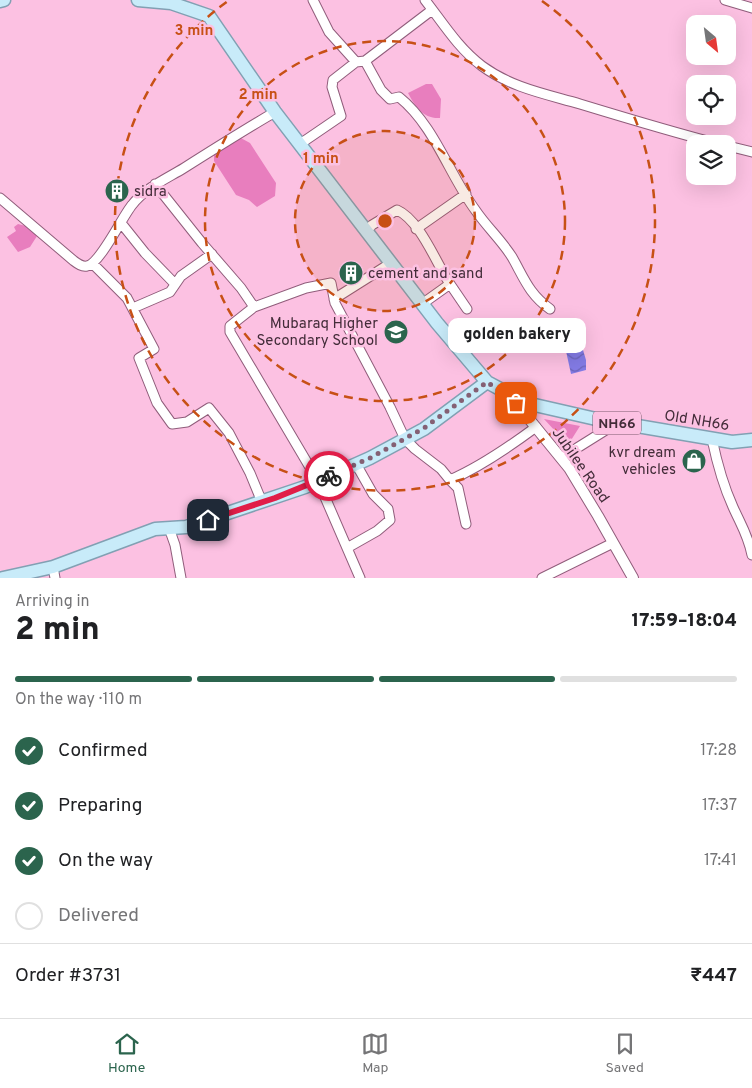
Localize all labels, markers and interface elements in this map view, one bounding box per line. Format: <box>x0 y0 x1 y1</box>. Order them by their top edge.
north arrow <box>686 15 736 65</box>
map controls <box>686 15 736 185</box>
text: 3 min <box>174 22 214 41</box>
button: locate <box>686 75 736 125</box>
text: 2 min <box>238 86 278 105</box>
button: layers <box>686 135 736 185</box>
text: 1 min <box>303 150 339 169</box>
building icon: sidra <box>104 178 130 204</box>
place label: sidra <box>134 183 167 202</box>
centre of rings <box>376 212 394 230</box>
building icon: cement and sand <box>338 260 364 286</box>
place label: cement and sand <box>368 265 483 284</box>
place label: Mubaraq Higher Secondary School <box>257 315 378 351</box>
callout: golden bakery <box>447 318 585 353</box>
school or university icon: Mubaraq Higher Secondary School <box>383 319 409 345</box>
text: golden bakery <box>463 325 571 345</box>
pin <box>495 382 537 424</box>
icon: bag <box>502 389 530 417</box>
street label: Old NH66 <box>663 407 731 436</box>
road number: NH66 <box>593 412 641 434</box>
street label: Jubilee Road <box>547 425 613 507</box>
place label: kvr dream vehicles <box>608 444 676 480</box>
shop icon: kvr dream vehicles <box>681 448 707 474</box>
courier <box>304 451 354 501</box>
icon: bike <box>315 462 343 490</box>
pin <box>187 499 229 541</box>
icon: home <box>194 506 222 534</box>
text: Arriving in <box>15 592 90 612</box>
text: 17:59–18:04 <box>632 609 737 633</box>
text: 2 min <box>15 611 100 651</box>
text: On the way · 110 m <box>15 690 142 710</box>
icon: check <box>15 737 43 765</box>
text: Confirmed <box>58 739 148 763</box>
text: 17:28 <box>700 741 737 761</box>
icon: check <box>15 792 43 820</box>
text: Preparing <box>58 794 142 818</box>
text: 17:37 <box>702 796 737 816</box>
icon: check <box>15 847 43 875</box>
text: On the way <box>58 849 153 873</box>
text: 17:41 <box>704 851 737 871</box>
text: Delivered <box>58 904 139 928</box>
text: Order #3731 <box>15 964 121 988</box>
text: ₹447 <box>690 964 737 988</box>
tab: Home <box>108 1030 145 1077</box>
tab: Map <box>361 1030 389 1077</box>
tab: Saved <box>605 1030 644 1077</box>

